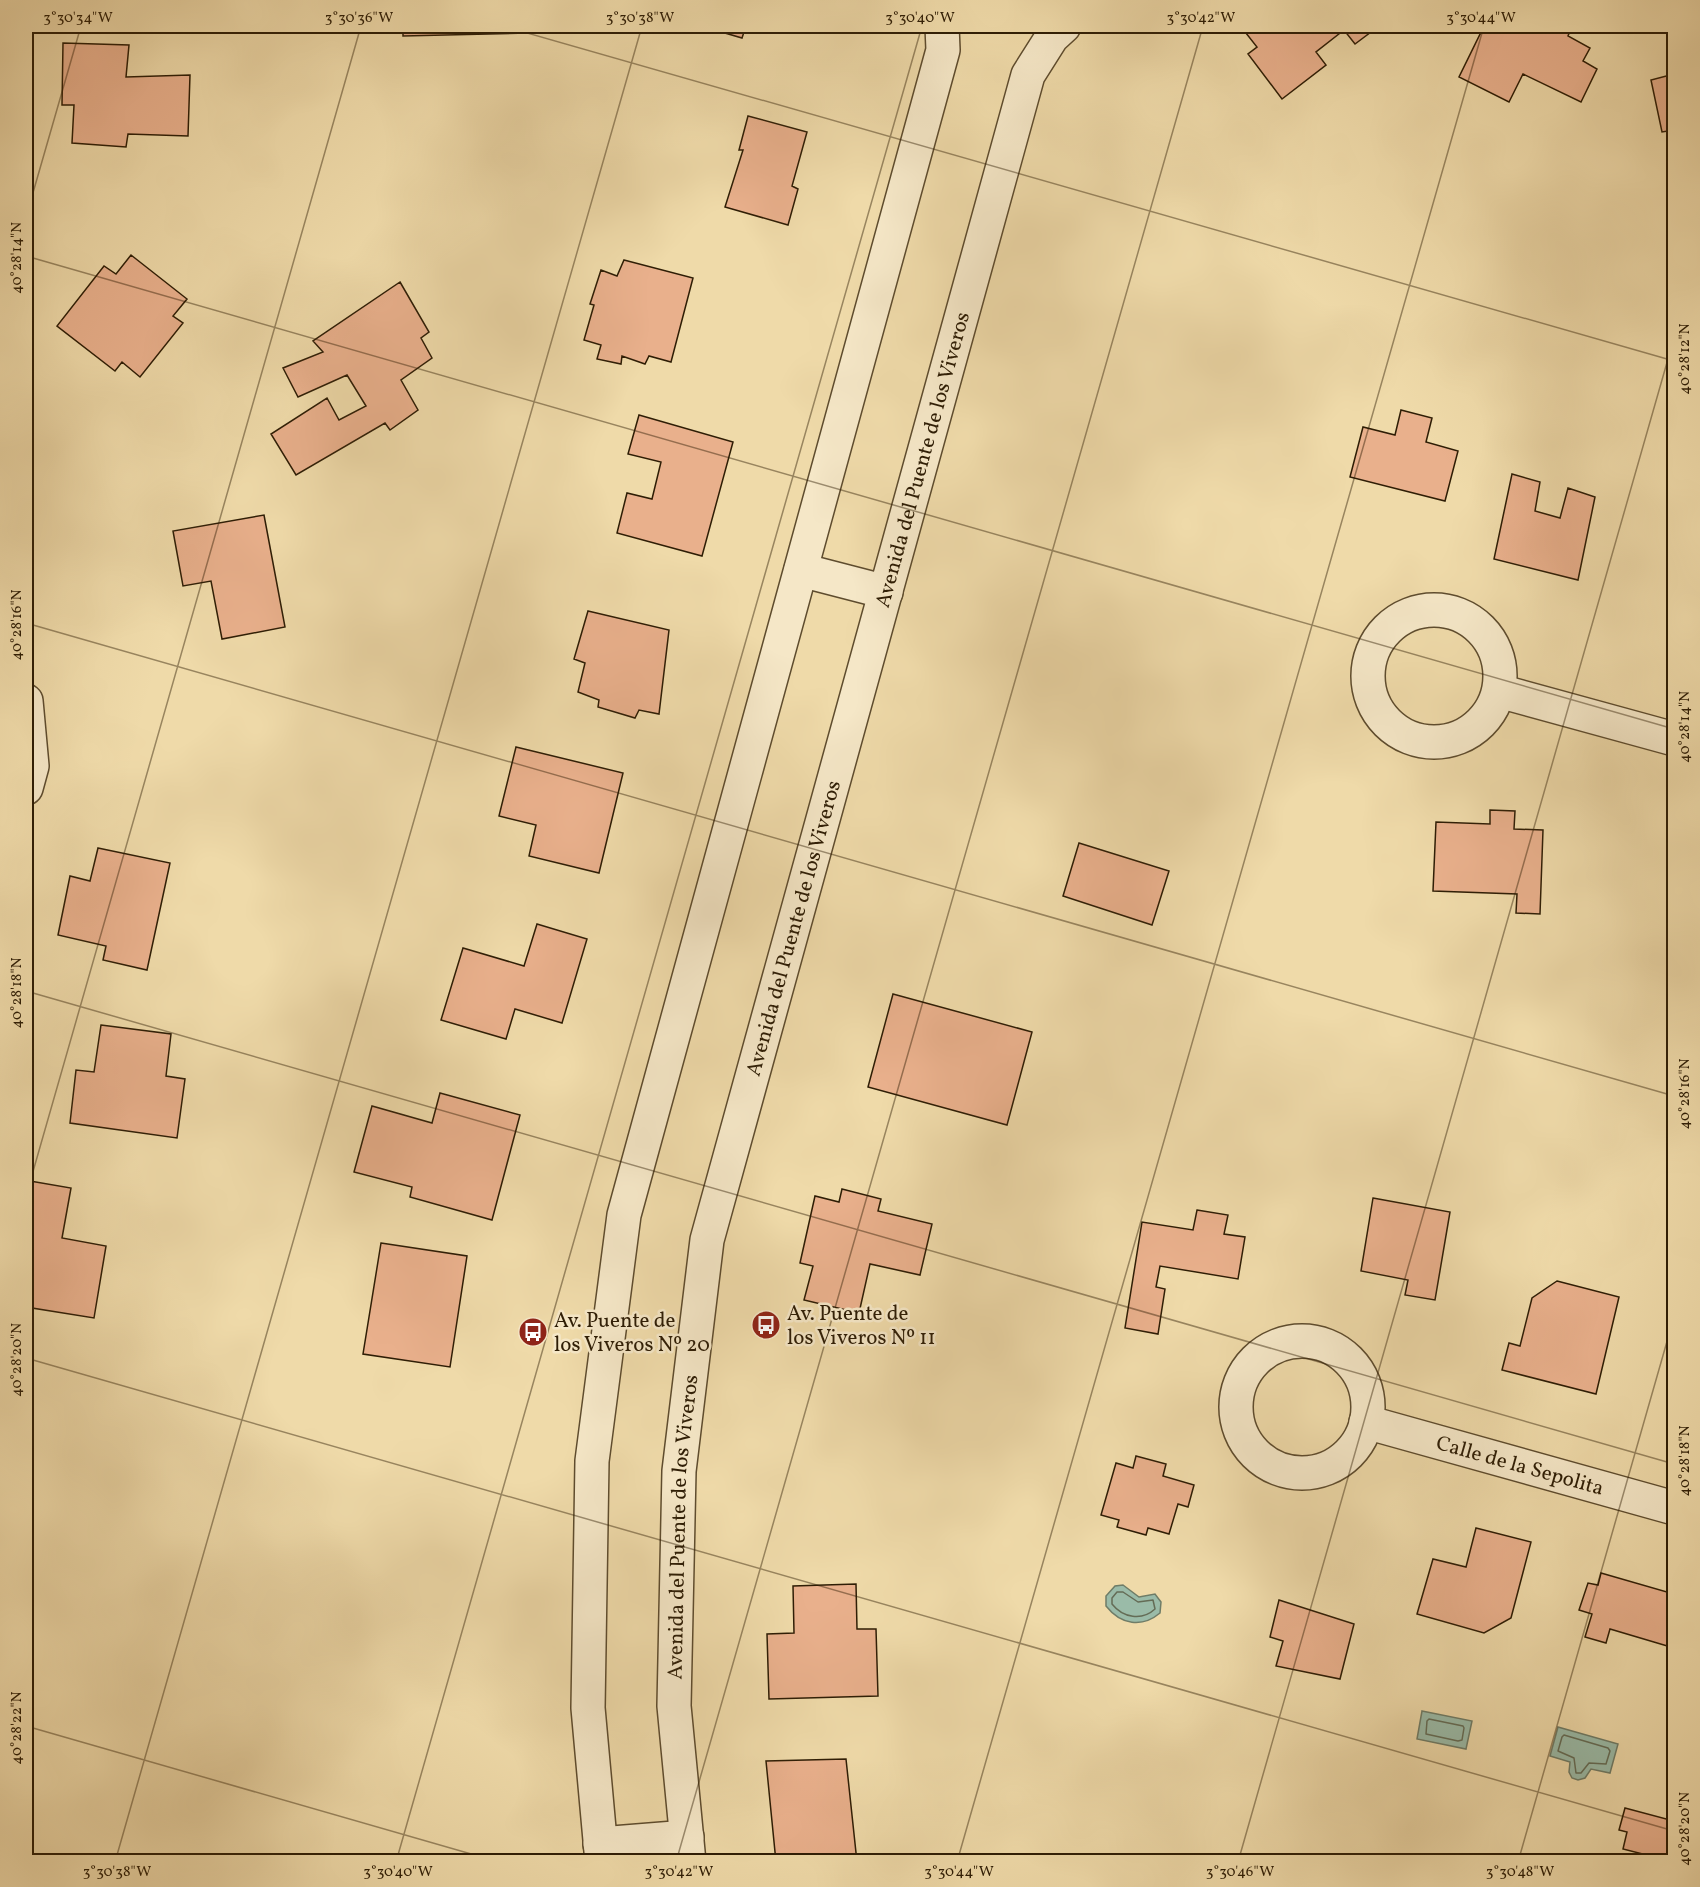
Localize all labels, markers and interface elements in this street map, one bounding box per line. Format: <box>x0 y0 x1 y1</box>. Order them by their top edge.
text: 3°30'34"W <box>43 8 113 29</box>
text: 3°30'36"W <box>325 8 393 29</box>
text: 3°30'38"W <box>606 8 674 29</box>
text: 3°30'40"W <box>885 8 955 29</box>
text: 3°30'42"W <box>1167 8 1235 29</box>
text: 3°30'44"W <box>1446 8 1516 29</box>
text: 40°28'14"N <box>7 222 28 294</box>
street label: Avenida del Puente de los Viveros <box>869 309 978 611</box>
text: 40°28'12"N <box>1675 323 1696 395</box>
text: 40°28'16"N <box>7 589 28 661</box>
text: 40°28'14"N <box>1675 691 1696 763</box>
street label: Avenida del Puente de los Viveros <box>740 777 849 1080</box>
text: 40°28'18"N <box>7 957 28 1029</box>
text: 40°28'16"N <box>1675 1058 1696 1130</box>
place label: Av. Puente de los Viveros Nº 11 <box>787 1300 936 1353</box>
place label: Av. Puente de los Viveros Nº 20 <box>554 1307 710 1360</box>
bus stop icon: Av. Puente de los Viveros Nº 11 <box>750 1309 782 1341</box>
bus stop icon: Av. Puente de los Viveros Nº 20 <box>517 1316 549 1348</box>
text: 40°28'20"N <box>7 1323 28 1397</box>
street label: Avenida del Puente de los Viveros <box>662 1373 707 1680</box>
text: 40°28'18"N <box>1675 1425 1696 1497</box>
street label: Calle de la Sepolita <box>1433 1429 1607 1504</box>
text: 40°28'22"N <box>7 1691 28 1765</box>
text: 40°28'20"N <box>1675 1792 1696 1866</box>
text: 3°30'38"W <box>83 1862 151 1883</box>
text: 3°30'40"W <box>363 1862 433 1883</box>
text: 3°30'42"W <box>645 1862 713 1883</box>
text: 3°30'44"W <box>924 1862 994 1883</box>
text: 3°30'46"W <box>1206 1862 1274 1883</box>
text: 3°30'48"W <box>1486 1862 1554 1883</box>

